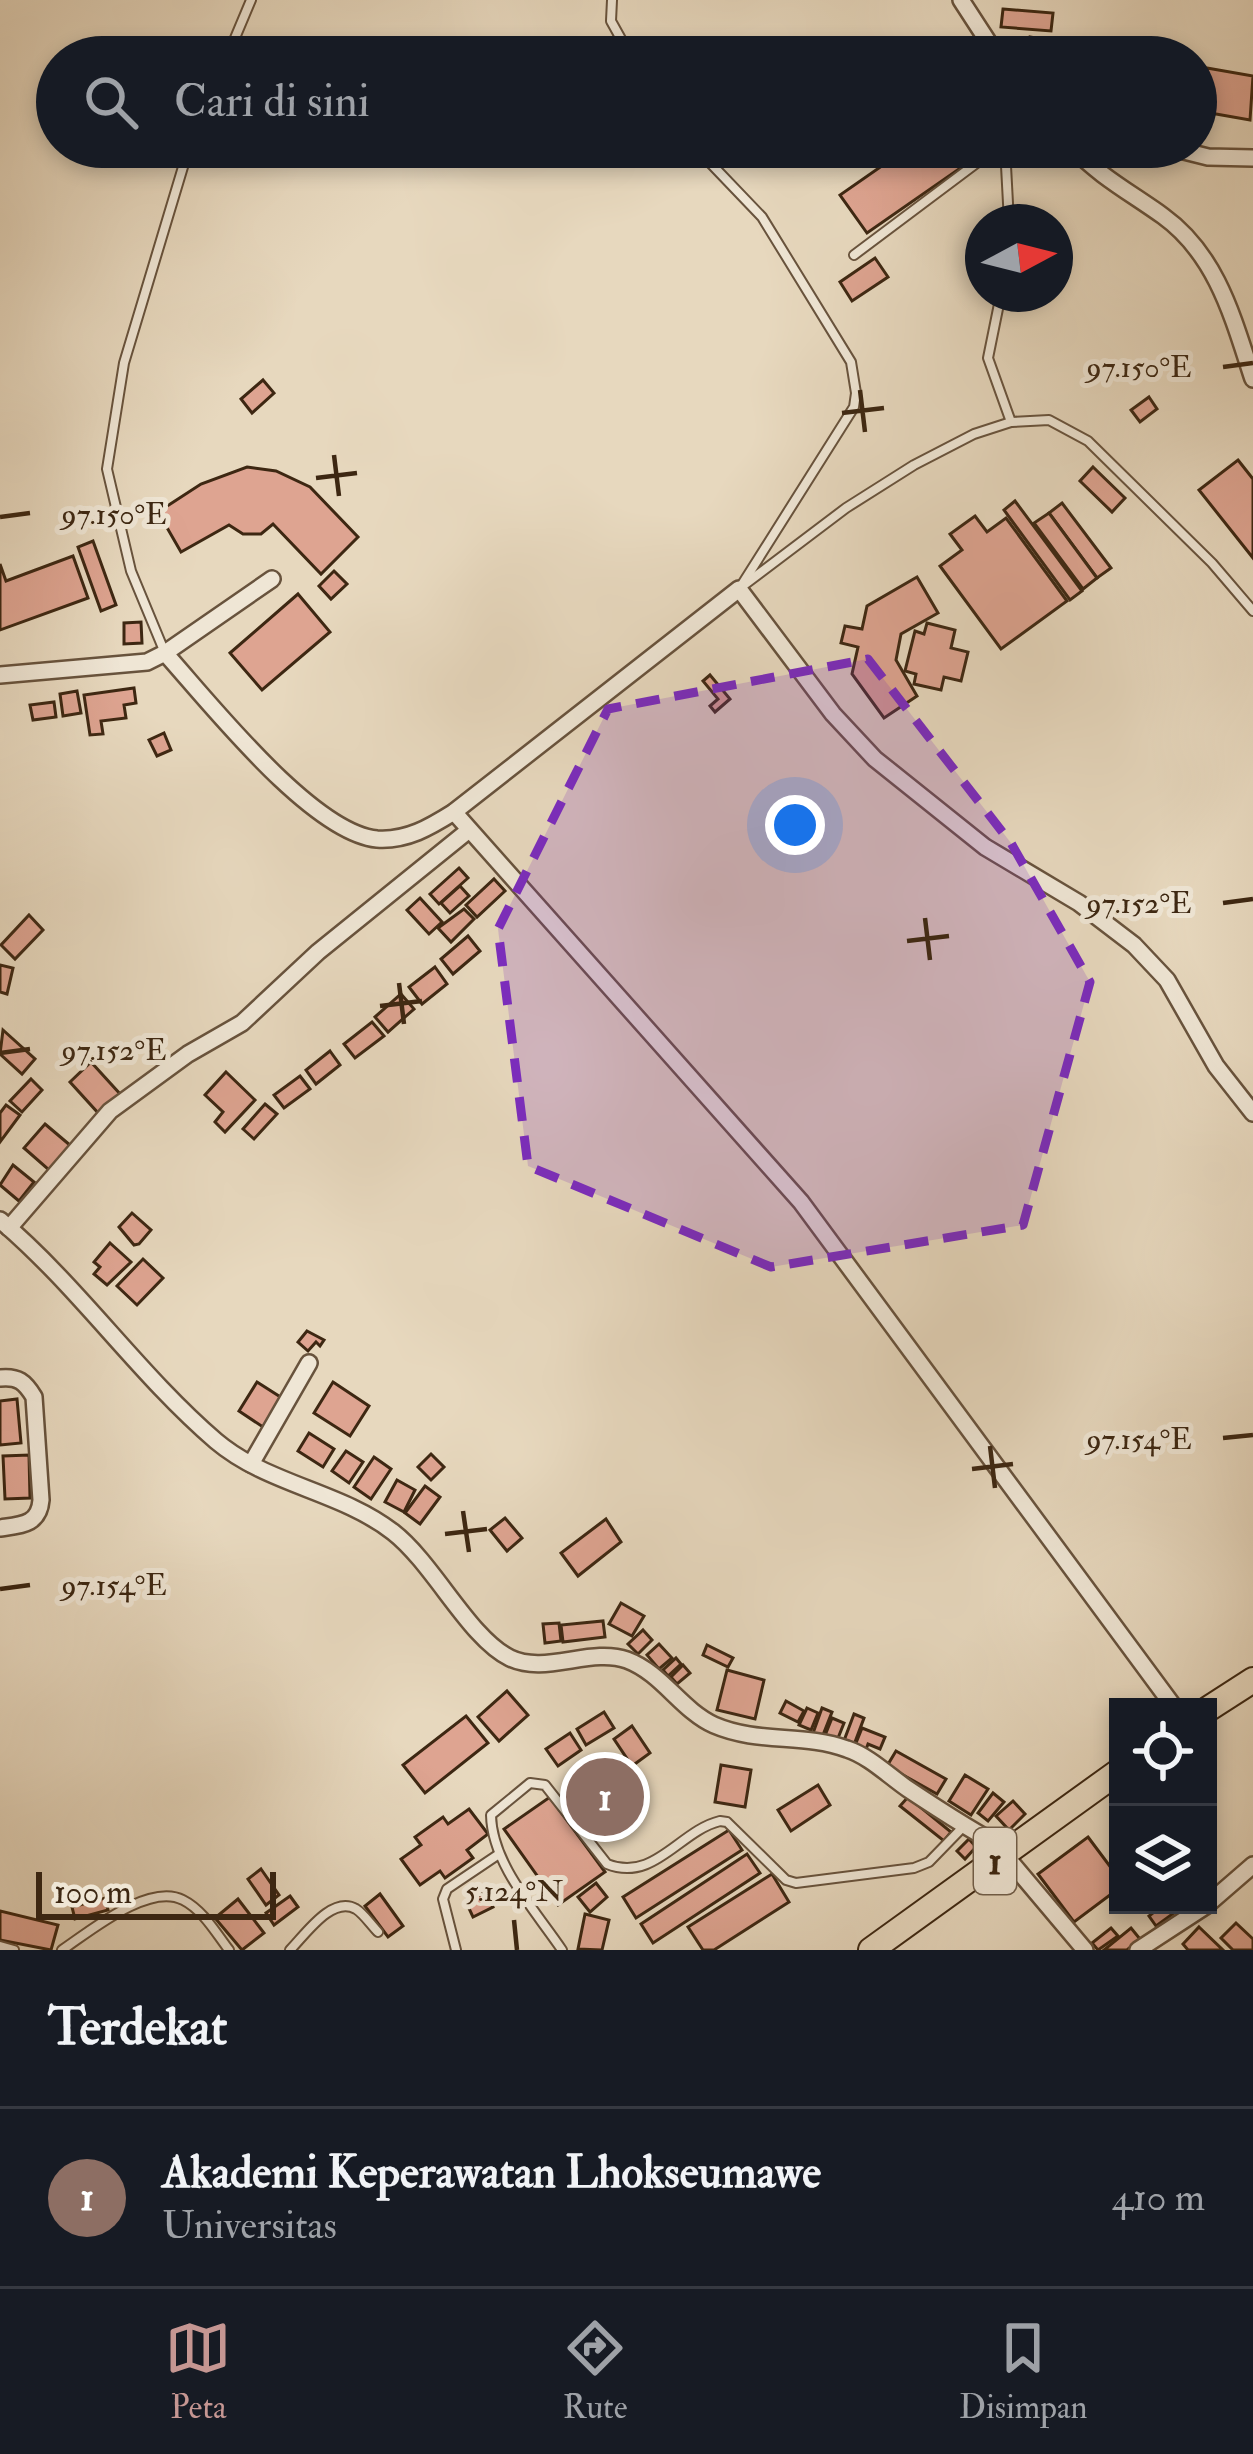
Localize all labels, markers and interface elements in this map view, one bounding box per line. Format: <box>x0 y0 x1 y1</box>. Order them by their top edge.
search box <box>36 36 1217 168</box>
icon: search <box>78 69 144 135</box>
text: Cari di sini <box>174 74 370 130</box>
north arrow <box>965 204 1073 312</box>
text: 97.150°E <box>1084 349 1192 386</box>
text: 97.150°E <box>59 496 167 533</box>
your location <box>765 795 825 855</box>
text: 97.152°E <box>1084 885 1192 922</box>
text: 97.152°E <box>59 1032 167 1069</box>
text: 97.154°E <box>1084 1421 1192 1458</box>
text: 97.154°E <box>59 1567 167 1604</box>
map controls <box>1109 1698 1217 1914</box>
button: locate <box>1109 1698 1217 1806</box>
pin: 1 <box>566 1752 644 1842</box>
button: layers <box>1109 1806 1217 1914</box>
road number: 1 <box>974 1828 1016 1894</box>
scale bar <box>36 1866 276 1919</box>
text: 100 m <box>54 1872 132 1913</box>
text: 5.124°N <box>465 1873 563 1910</box>
text: Terdekat <box>48 1996 227 2060</box>
text: Akademi Keperawatan Lhokseumawe <box>162 2145 821 2201</box>
text: 1 <box>80 2173 94 2222</box>
text: 410 m <box>1112 2173 1205 2222</box>
text: Universitas <box>162 2201 337 2250</box>
tab: Peta <box>165 2315 231 2428</box>
tab: Rute <box>562 2315 628 2428</box>
tab: Disimpan <box>959 2315 1088 2428</box>

